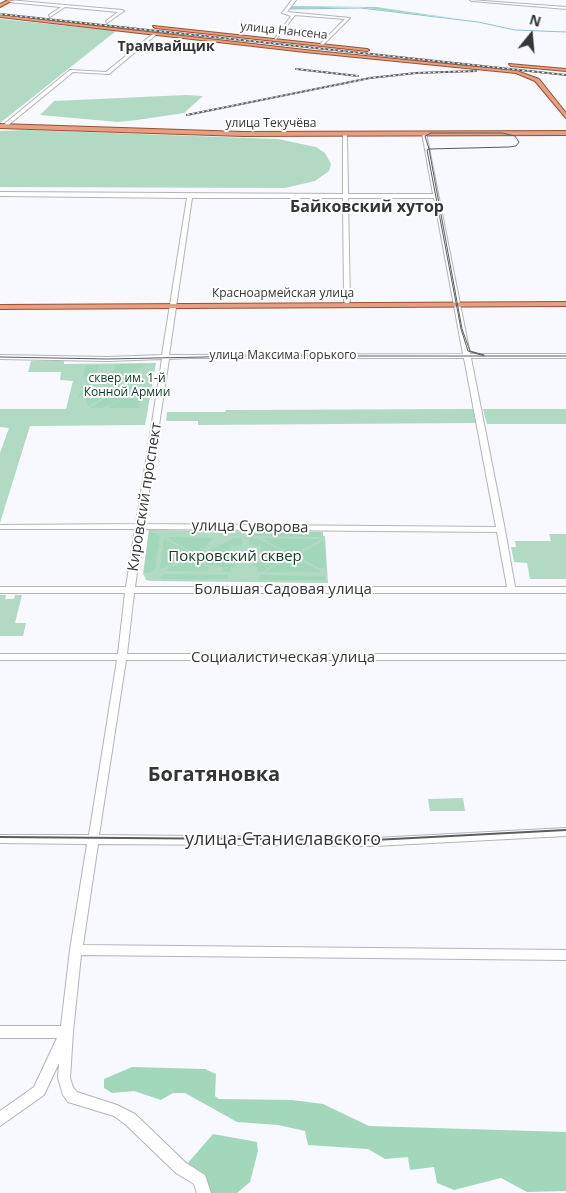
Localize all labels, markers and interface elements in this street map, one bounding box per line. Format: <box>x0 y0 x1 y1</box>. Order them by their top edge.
text: N <box>527 9 544 31</box>
north arrow <box>506 10 556 60</box>
street label: улица Нансена <box>240 19 328 43</box>
district label: Трамвайщик <box>117 39 215 55</box>
street label: улица Текучёва <box>226 117 316 131</box>
district label: Байковский хутор <box>290 197 444 217</box>
street label: Красноармейская улица <box>212 287 354 301</box>
street label: улица Максима Горького <box>209 349 357 363</box>
park label: сквер им. 1-й Конной Армии <box>84 372 170 400</box>
street label: Кировский проспект <box>124 421 166 573</box>
street label: улица Суворова <box>191 517 309 537</box>
park label: Покровский сквер <box>168 548 302 566</box>
street label: Большая Садовая улица <box>194 581 372 599</box>
street label: Социалистическая улица <box>191 649 375 667</box>
district label: Богатяновка <box>148 763 280 787</box>
street label: улица Станиславского <box>185 829 381 851</box>

